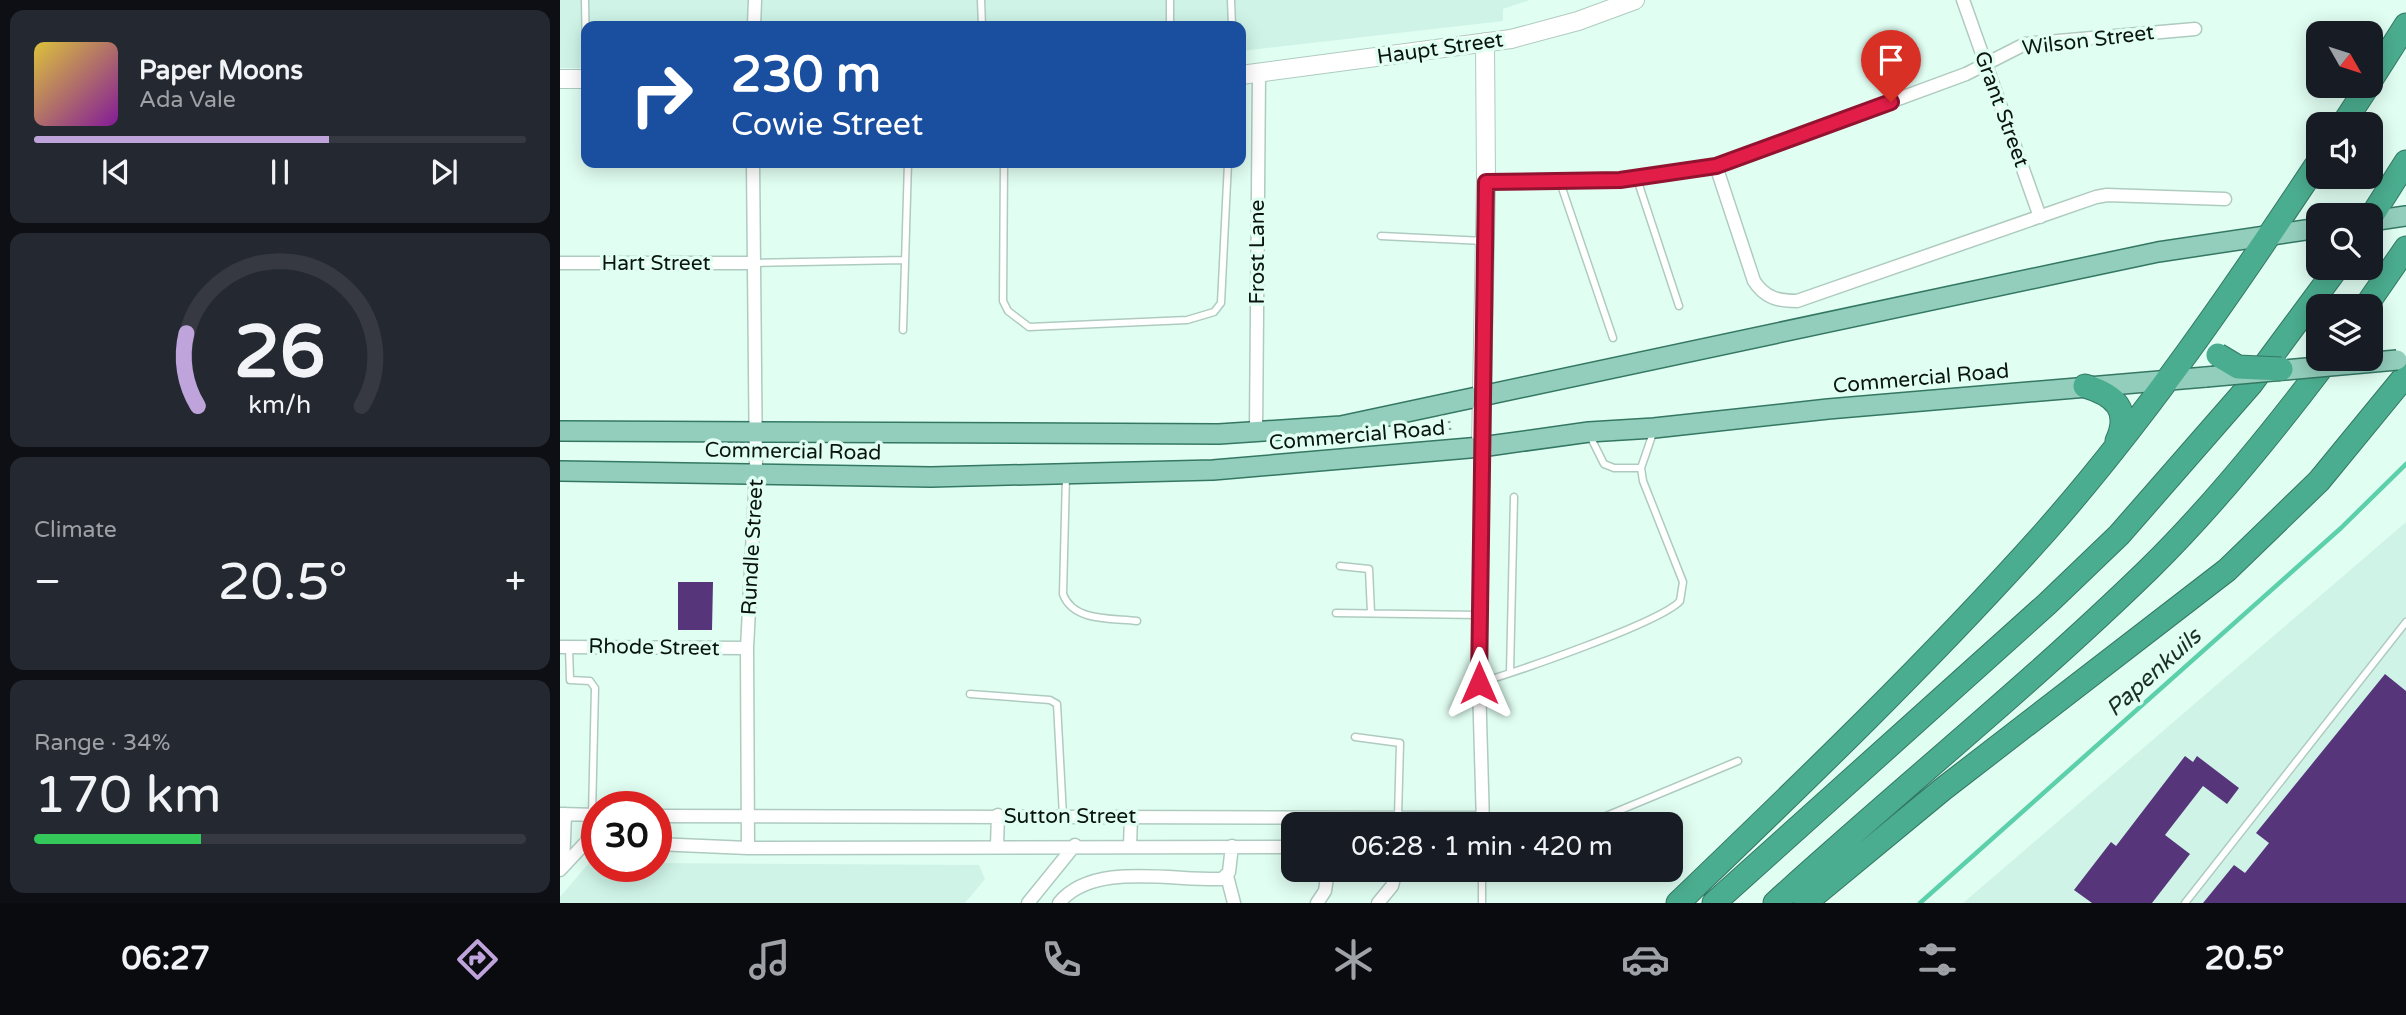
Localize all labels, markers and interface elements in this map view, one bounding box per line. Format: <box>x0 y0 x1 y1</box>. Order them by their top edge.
street label: Wilson Street <box>2021 20 2155 61</box>
north arrow <box>2306 21 2384 98</box>
map controls <box>2306 21 2383 371</box>
street label: Haupt Street <box>1375 27 1505 70</box>
pin <box>1861 30 1921 102</box>
icon: arrive <box>1872 41 1910 79</box>
text: 230 m <box>731 46 881 105</box>
street label: Grant Street <box>1969 48 2034 171</box>
icon: right <box>616 49 707 140</box>
text: Paper Moons <box>139 55 303 86</box>
text: Ada Vale <box>139 86 236 114</box>
text: Cowie Street <box>731 106 923 144</box>
button: sound <box>2306 112 2383 189</box>
icon: previous <box>97 153 135 191</box>
icon: pause <box>261 153 299 191</box>
icon: next <box>425 153 463 191</box>
street label: Frost Lane <box>1245 200 1270 304</box>
button: search <box>2306 203 2383 280</box>
street label: Hart Street <box>601 251 711 276</box>
button: layers <box>2306 294 2383 371</box>
text: 26 <box>234 309 326 397</box>
street label: Commercial Road <box>1832 358 2010 399</box>
text: km/h <box>249 390 311 420</box>
street label: Commercial Road <box>1268 415 1446 456</box>
street label: Commercial Road <box>704 437 882 466</box>
street label: Rundle Street <box>736 478 769 616</box>
text: Climate <box>34 516 117 544</box>
text: 20.5° <box>218 551 348 614</box>
text: − <box>34 559 61 605</box>
text: + <box>505 559 526 605</box>
water label: Papenkuils <box>2100 621 2208 723</box>
street label: Rhode Street <box>588 634 720 661</box>
position arrow <box>1442 646 1516 720</box>
text: Range · 34% <box>34 729 170 757</box>
text: 170 km <box>34 764 222 827</box>
speed limit sign: 30 <box>581 791 672 882</box>
street label: Sutton Street <box>1004 804 1136 829</box>
text: 06:28 · 1 min · 420 m <box>1351 831 1613 862</box>
icon: directions <box>453 935 502 984</box>
icon: music <box>745 935 794 984</box>
icon: phone <box>1037 935 1086 984</box>
icon: climate <box>1329 935 1378 984</box>
icon: car <box>1621 935 1670 984</box>
icon: filters <box>1913 935 1962 984</box>
text: 06:27 <box>121 940 210 978</box>
text: 20.5° <box>2204 940 2284 978</box>

